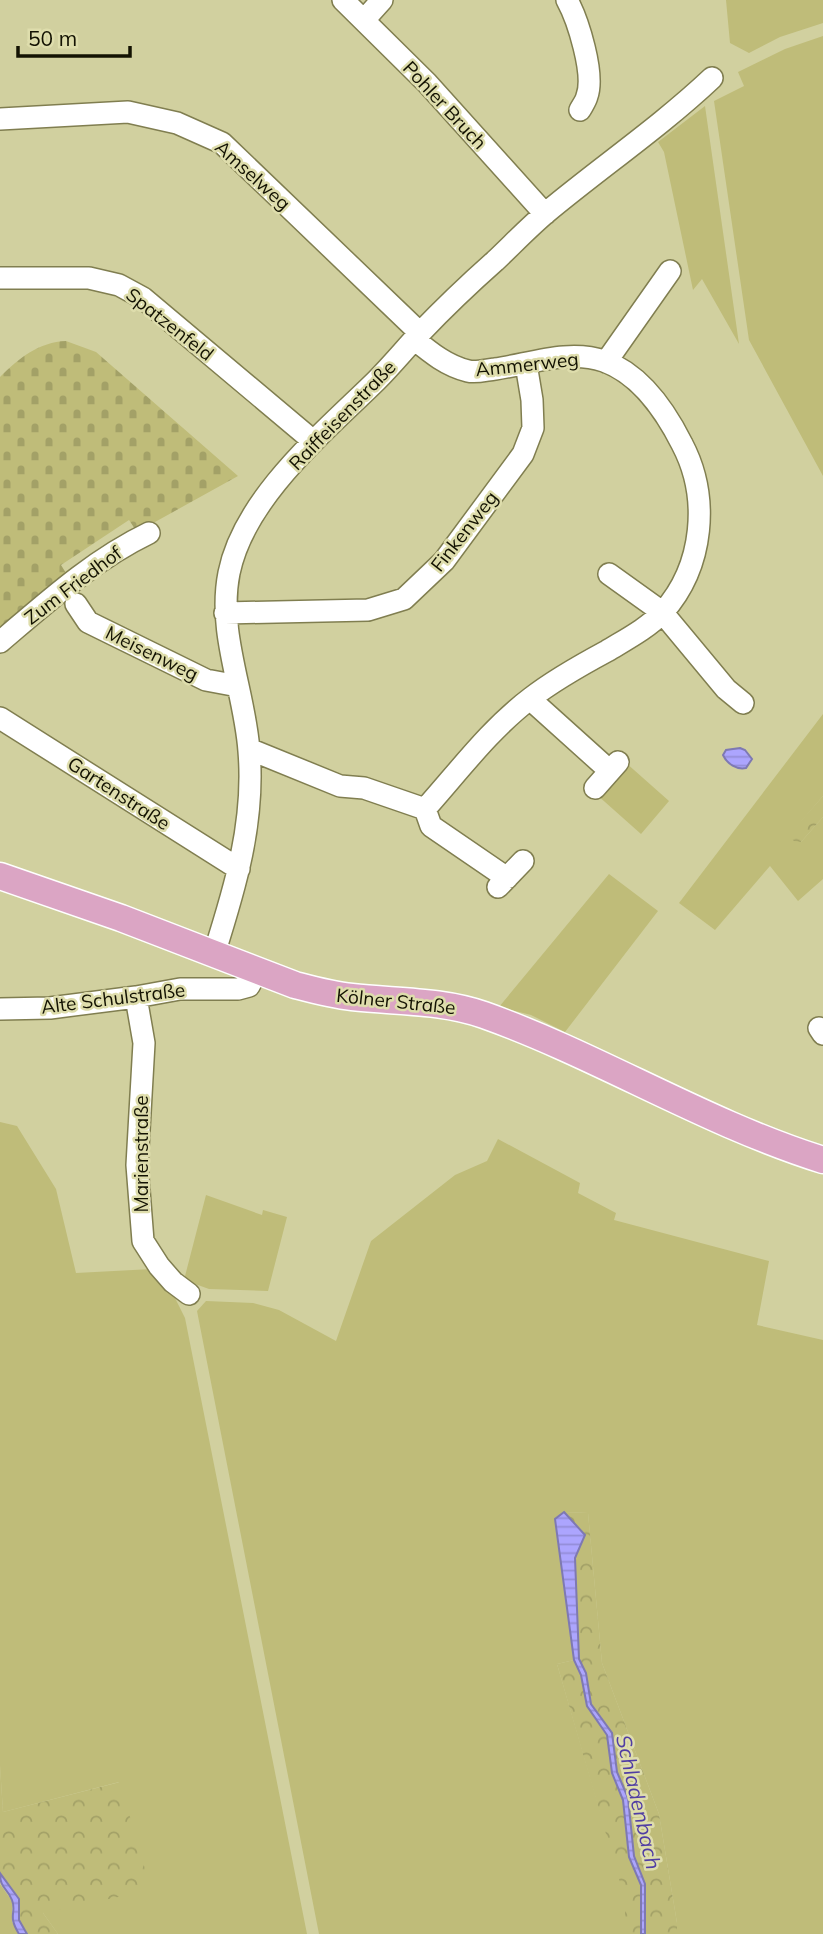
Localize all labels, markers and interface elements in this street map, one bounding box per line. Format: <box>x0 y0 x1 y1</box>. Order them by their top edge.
scale bar <box>18 14 130 58</box>
text: 50 m <box>28 25 77 51</box>
street label: Pohler Bruch <box>398 56 492 154</box>
street label: Amselweg <box>210 135 296 215</box>
street label: Spatzenfeld <box>121 282 219 366</box>
street label: Ammerweg <box>474 347 580 381</box>
street label: Raiffeisenstraße <box>283 355 401 475</box>
street label: Finkenweg <box>425 486 503 576</box>
street label: Zum Friedhof <box>20 540 127 629</box>
street label: Meisenweg <box>102 620 202 686</box>
street label: Gartenstraße <box>63 751 175 835</box>
street label: Alte Schulstraße <box>40 977 186 1019</box>
street label: Kölner Straße <box>335 983 457 1019</box>
street label: Marienstraße <box>129 1095 153 1213</box>
water label: Schladenbach <box>611 1732 667 1872</box>

